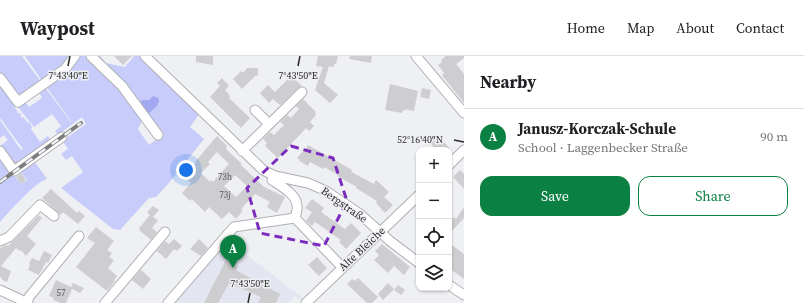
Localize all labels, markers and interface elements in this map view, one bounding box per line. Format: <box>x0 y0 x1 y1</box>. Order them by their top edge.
text: Waypost <box>20 15 95 41</box>
text: Home <box>567 18 605 38</box>
text: Map <box>627 18 654 38</box>
text: About <box>676 18 714 38</box>
text: Contact <box>736 18 784 38</box>
text: 7°43'40"E <box>48 69 88 82</box>
text: 7°43'50"E <box>278 69 318 82</box>
text: Nearby <box>480 70 536 94</box>
text: Janusz-Korczak-Schule <box>518 118 676 139</box>
text: A <box>489 128 497 145</box>
text: 90 m <box>760 128 788 145</box>
text: 52°16'40"N <box>397 133 443 146</box>
text: School · Laggenbecker Straße <box>518 139 688 156</box>
map controls <box>416 147 452 291</box>
button: + <box>416 147 452 183</box>
your location <box>176 160 196 180</box>
house number: 73h <box>218 171 233 183</box>
button: Save <box>480 176 630 216</box>
button: Share <box>638 176 788 216</box>
button: − <box>416 183 452 219</box>
street label: Bergstraße <box>318 184 370 227</box>
house number: 73j <box>219 189 231 201</box>
button: locate <box>416 219 452 255</box>
street label: Alte Bleiche <box>335 223 389 275</box>
pin: A <box>220 235 246 268</box>
button: layers <box>416 255 452 291</box>
text: 7°43'50"E <box>230 277 270 290</box>
house number: 57 <box>56 287 66 299</box>

